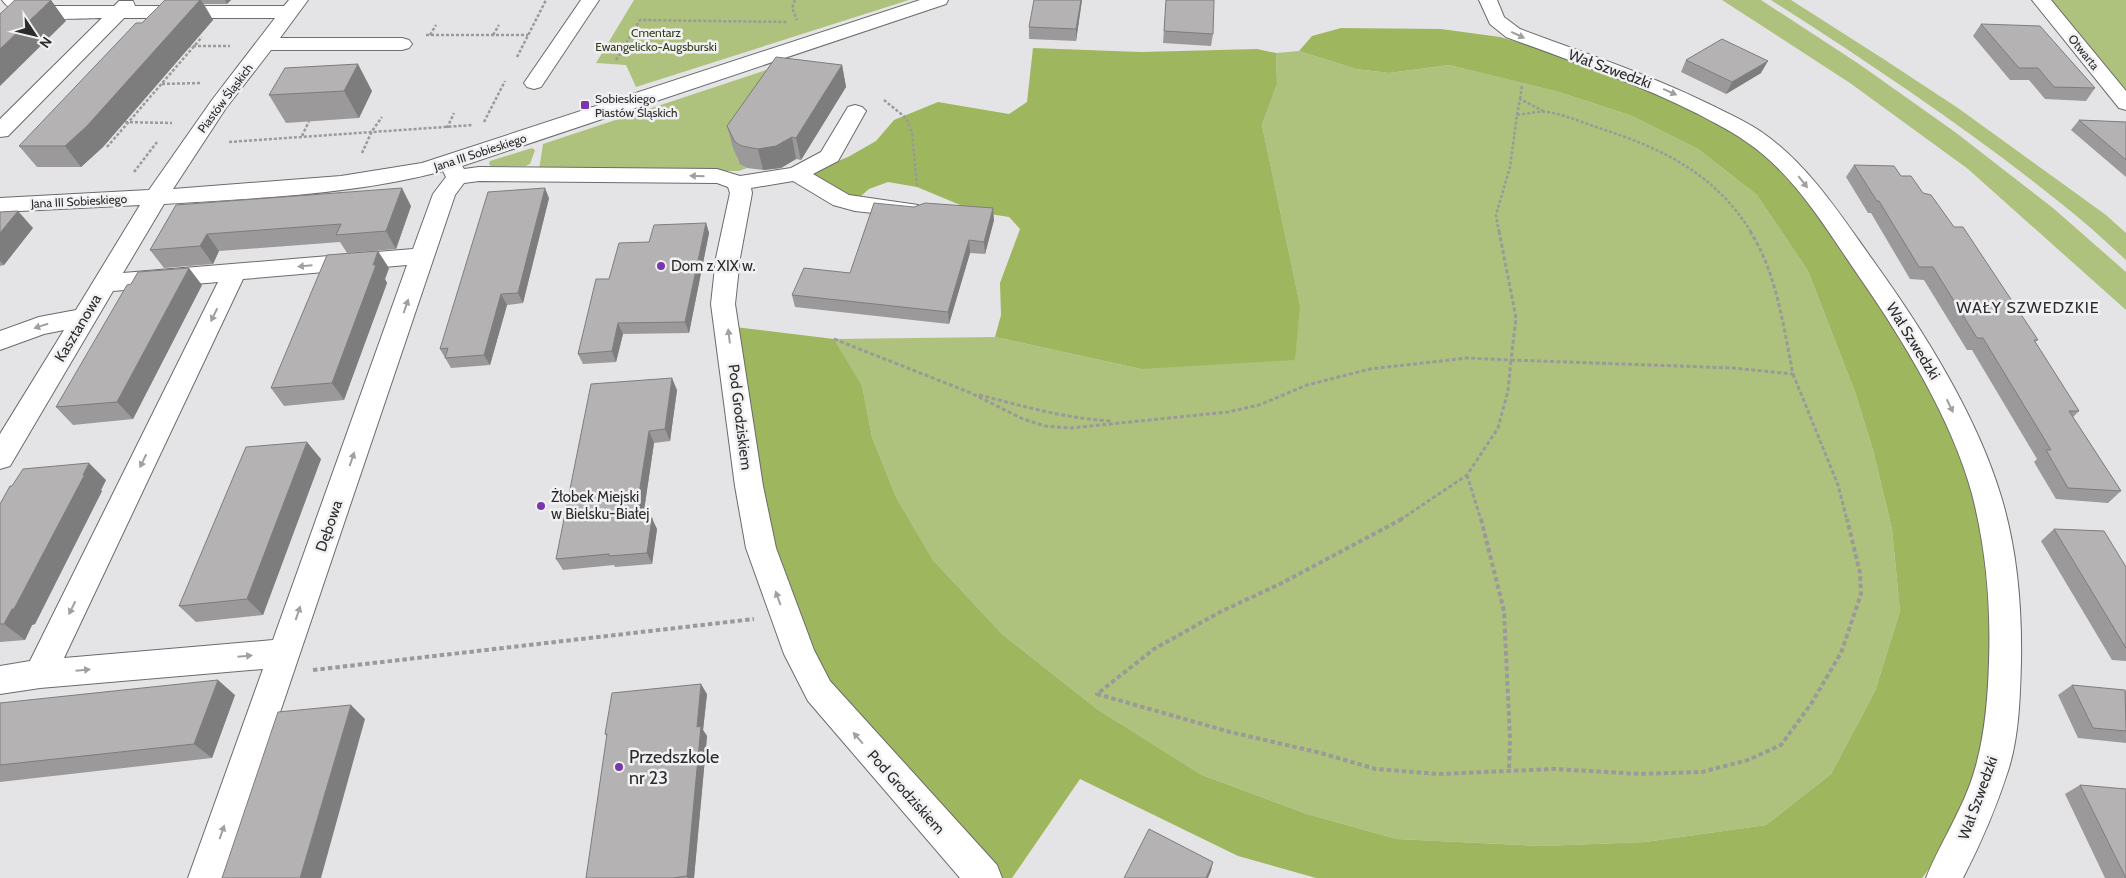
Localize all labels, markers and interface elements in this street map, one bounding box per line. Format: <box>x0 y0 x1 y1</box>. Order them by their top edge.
north arrow <box>10 10 60 60</box>
park label: Cmentarz Ewangelicko-Augsburski <box>595 25 717 54</box>
street label: Otwarta <box>2065 31 2103 73</box>
one-way arrow <box>1511 32 1525 40</box>
text: N <box>35 33 56 52</box>
street label: Wał Szwedzki <box>1566 46 1654 92</box>
street label: Piastów Śląskich <box>194 61 256 135</box>
one-way arrow <box>1663 89 1677 97</box>
place label: Sobieskiego Piastów Śląskich <box>595 91 677 120</box>
marker: Sobieskiego Piastów Śląskich <box>579 99 591 111</box>
street label: Jana III Sobieskiego <box>431 130 528 174</box>
one-way arrow <box>689 172 705 180</box>
one-way arrow <box>1798 175 1808 189</box>
street label: Jana III Sobieskiego <box>30 191 128 211</box>
place label: Dom z XIX w. <box>671 257 756 275</box>
marker: Dom z XIX w. <box>655 260 667 272</box>
one-way arrow <box>297 262 313 270</box>
street label: Kasztanowa <box>51 290 106 365</box>
one-way arrow <box>402 298 410 313</box>
district label: WAŁY SZWEDZKIE <box>1956 298 2100 317</box>
street label: Wał Szwedzki <box>1882 299 1944 383</box>
one-way arrow <box>210 308 218 322</box>
one-way arrow <box>34 322 49 330</box>
one-way arrow <box>725 328 733 344</box>
street label: Pod Grodziskiem <box>725 363 755 471</box>
one-way arrow <box>1945 398 1954 413</box>
one-way arrow <box>349 452 356 467</box>
one-way arrow <box>139 454 147 469</box>
place label: Żłobek Miejski w Bielsku-Białej <box>551 487 649 523</box>
street label: Dębowa <box>312 497 346 554</box>
marker: Żłobek Miejski w Bielsku-Białej <box>535 500 547 512</box>
one-way arrow <box>774 590 782 605</box>
one-way arrow <box>68 601 76 615</box>
one-way arrow <box>295 605 303 620</box>
one-way arrow <box>237 652 253 660</box>
one-way arrow <box>76 666 92 674</box>
one-way arrow <box>852 732 864 744</box>
place label: Przedszkole nr 23 <box>629 746 719 789</box>
street label: Pod Grodziskiem <box>864 746 948 838</box>
street label: Wał Szwedzki <box>1955 754 2001 842</box>
marker: Przedszkole nr 23 <box>613 761 625 773</box>
one-way arrow <box>218 824 226 839</box>

